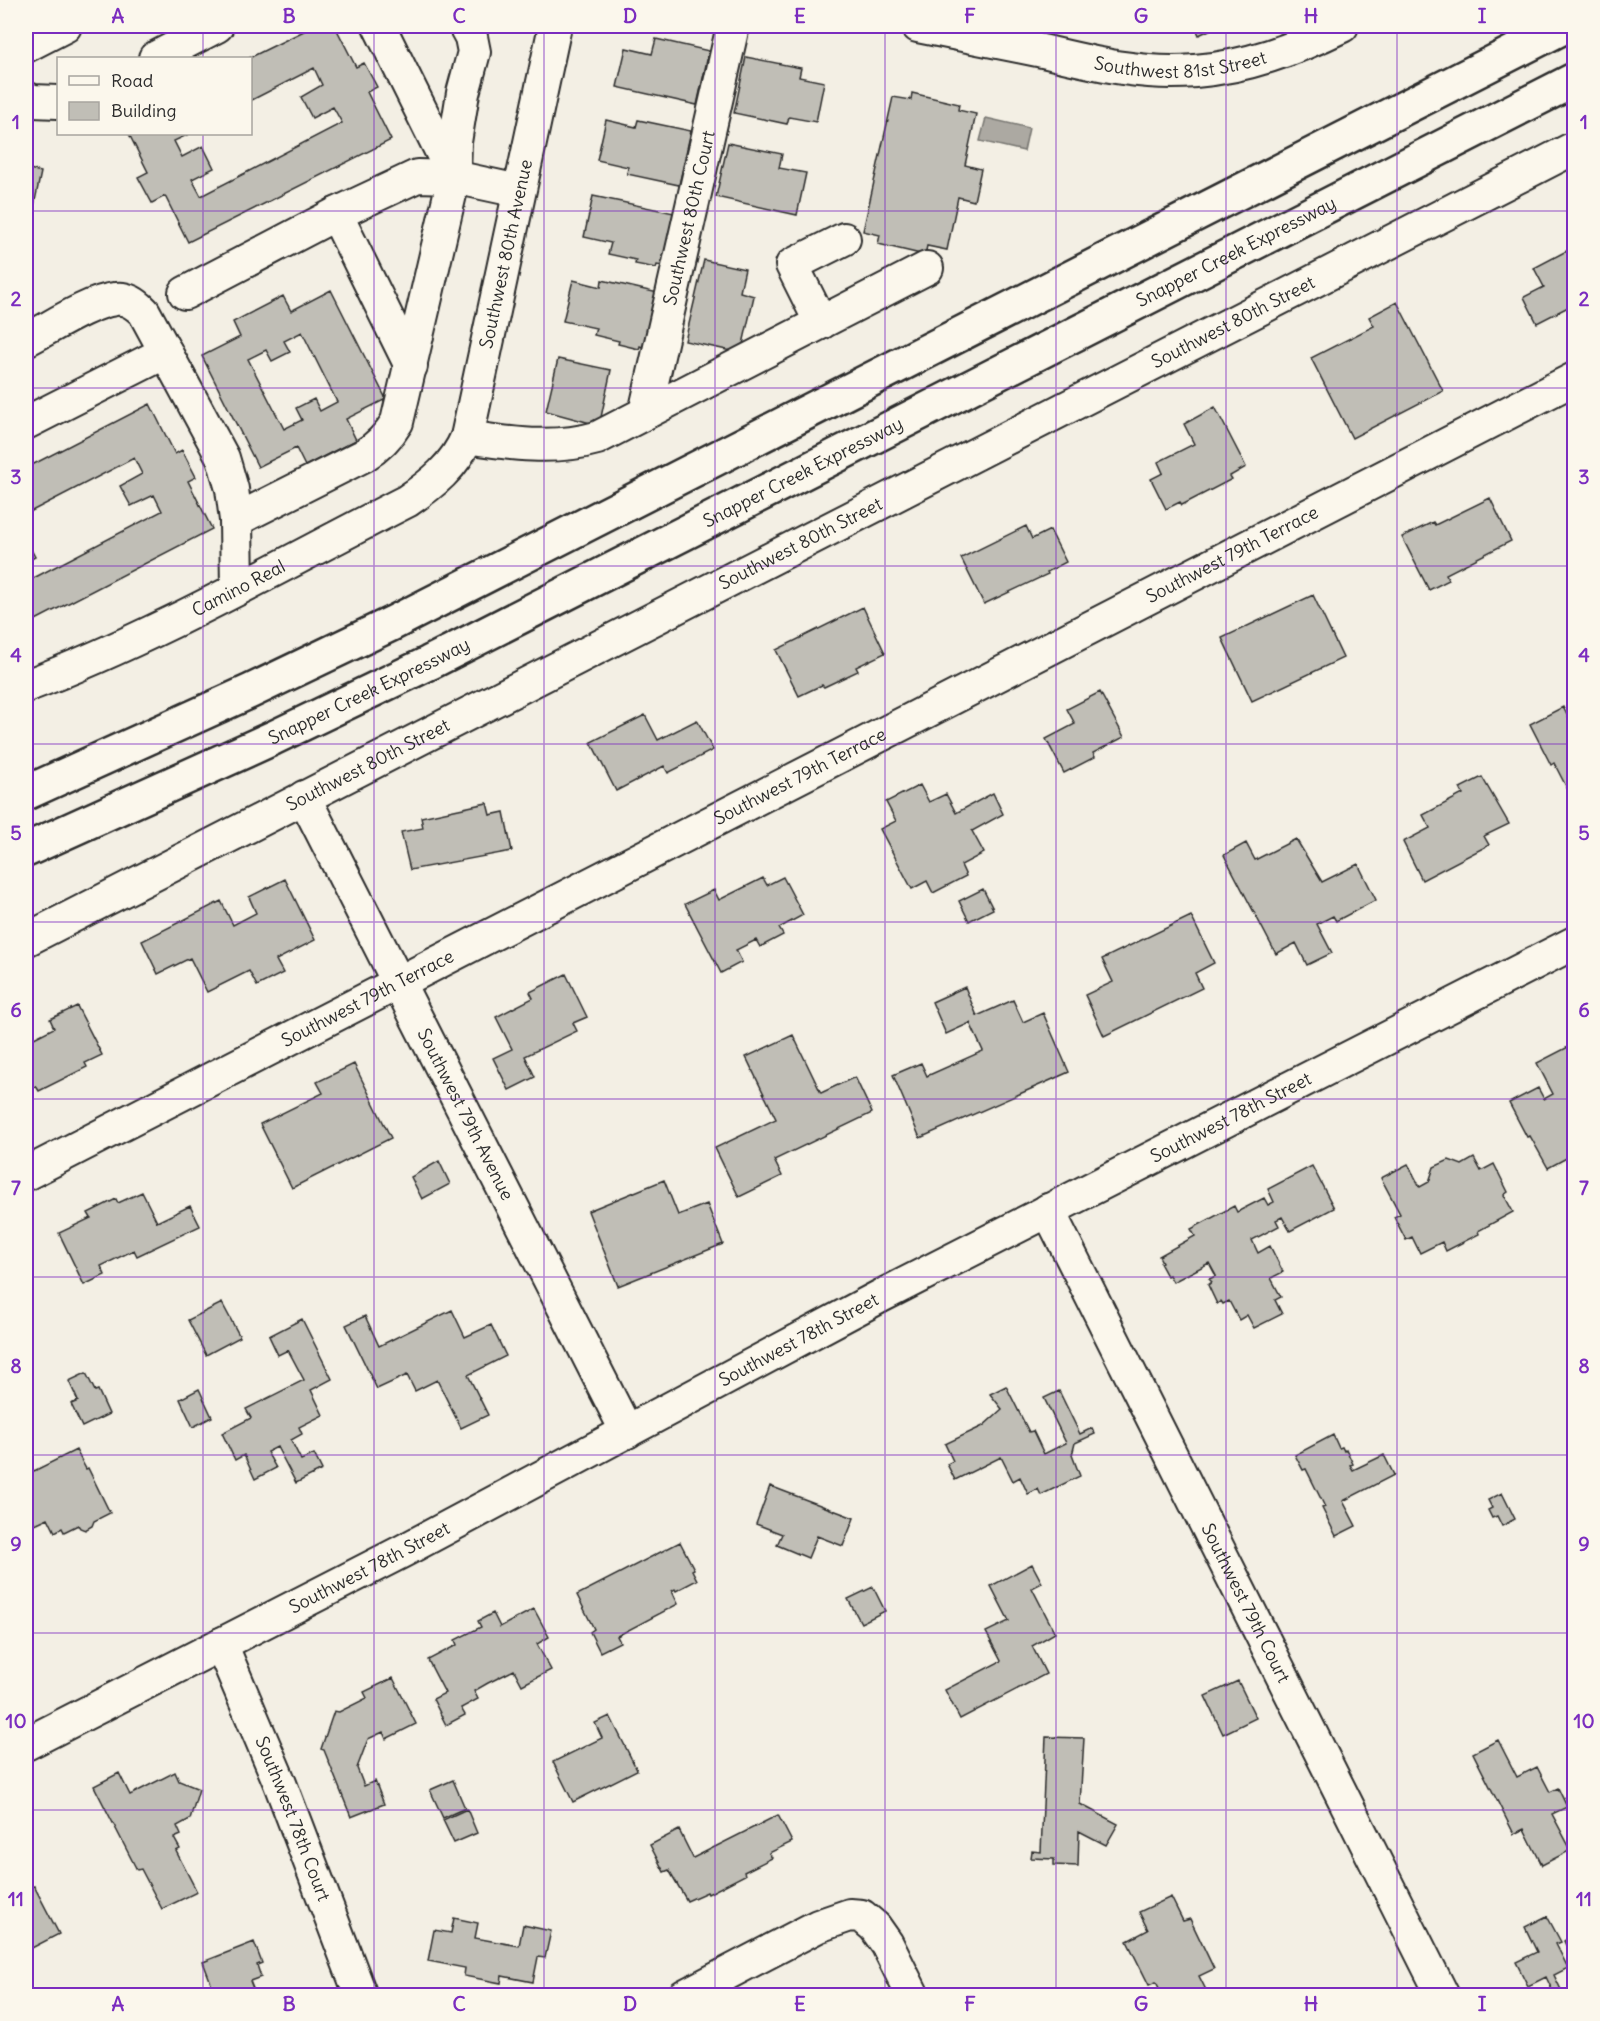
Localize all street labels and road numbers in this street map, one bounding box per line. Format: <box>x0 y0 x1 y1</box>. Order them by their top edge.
street label: Southwest 81st Street <box>1092 46 1269 83</box>
street label: Southwest 80th Court <box>658 128 720 307</box>
street label: Southwest 80th Avenue <box>474 157 537 351</box>
street label: Snapper Creek Expressway <box>1132 191 1340 312</box>
street label: Southwest 80th Street <box>1147 271 1319 373</box>
street label: Snapper Creek Expressway <box>699 412 907 533</box>
street label: Southwest 80th Street <box>715 492 886 595</box>
street label: Southwest 79th Terrace <box>1142 500 1322 608</box>
street label: Camino Real <box>188 554 289 621</box>
street label: Snapper Creek Expressway <box>264 632 473 750</box>
street label: Southwest 80th Street <box>282 713 453 816</box>
street label: Southwest 79th Terrace <box>710 722 890 830</box>
street label: Southwest 79th Terrace <box>277 944 457 1052</box>
street label: Southwest 79th Avenue <box>413 1024 519 1204</box>
street label: Southwest 78th Street <box>1146 1067 1315 1168</box>
street label: Southwest 78th Street <box>715 1288 882 1391</box>
street label: Southwest 78th Street <box>285 1516 453 1618</box>
street label: Southwest 79th Court <box>1196 1520 1296 1686</box>
street label: Southwest 78th Court <box>250 1733 336 1904</box>

